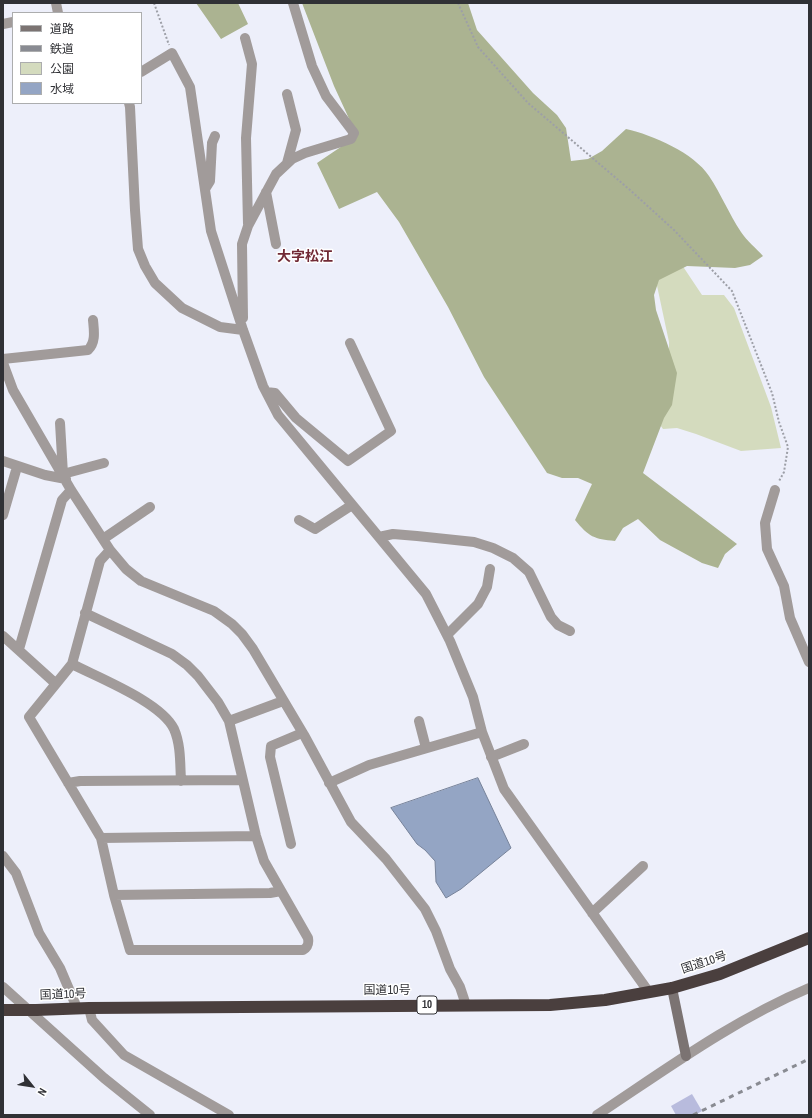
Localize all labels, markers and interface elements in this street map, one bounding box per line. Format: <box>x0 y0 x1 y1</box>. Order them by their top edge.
legend <box>12 12 142 104</box>
text: 道路 <box>50 21 74 37</box>
text: 鉄道 <box>50 41 74 57</box>
text: 公園 <box>50 61 74 77</box>
text: 水域 <box>50 81 74 97</box>
district label: 大字松江 <box>277 249 333 265</box>
street label: 国道10号 <box>679 949 729 977</box>
street label: 国道10号 <box>364 984 410 998</box>
street label: 国道10号 <box>39 987 87 1003</box>
road number: 10 <box>417 996 437 1014</box>
north arrow <box>12 1066 52 1106</box>
text: N <box>35 1086 50 1098</box>

